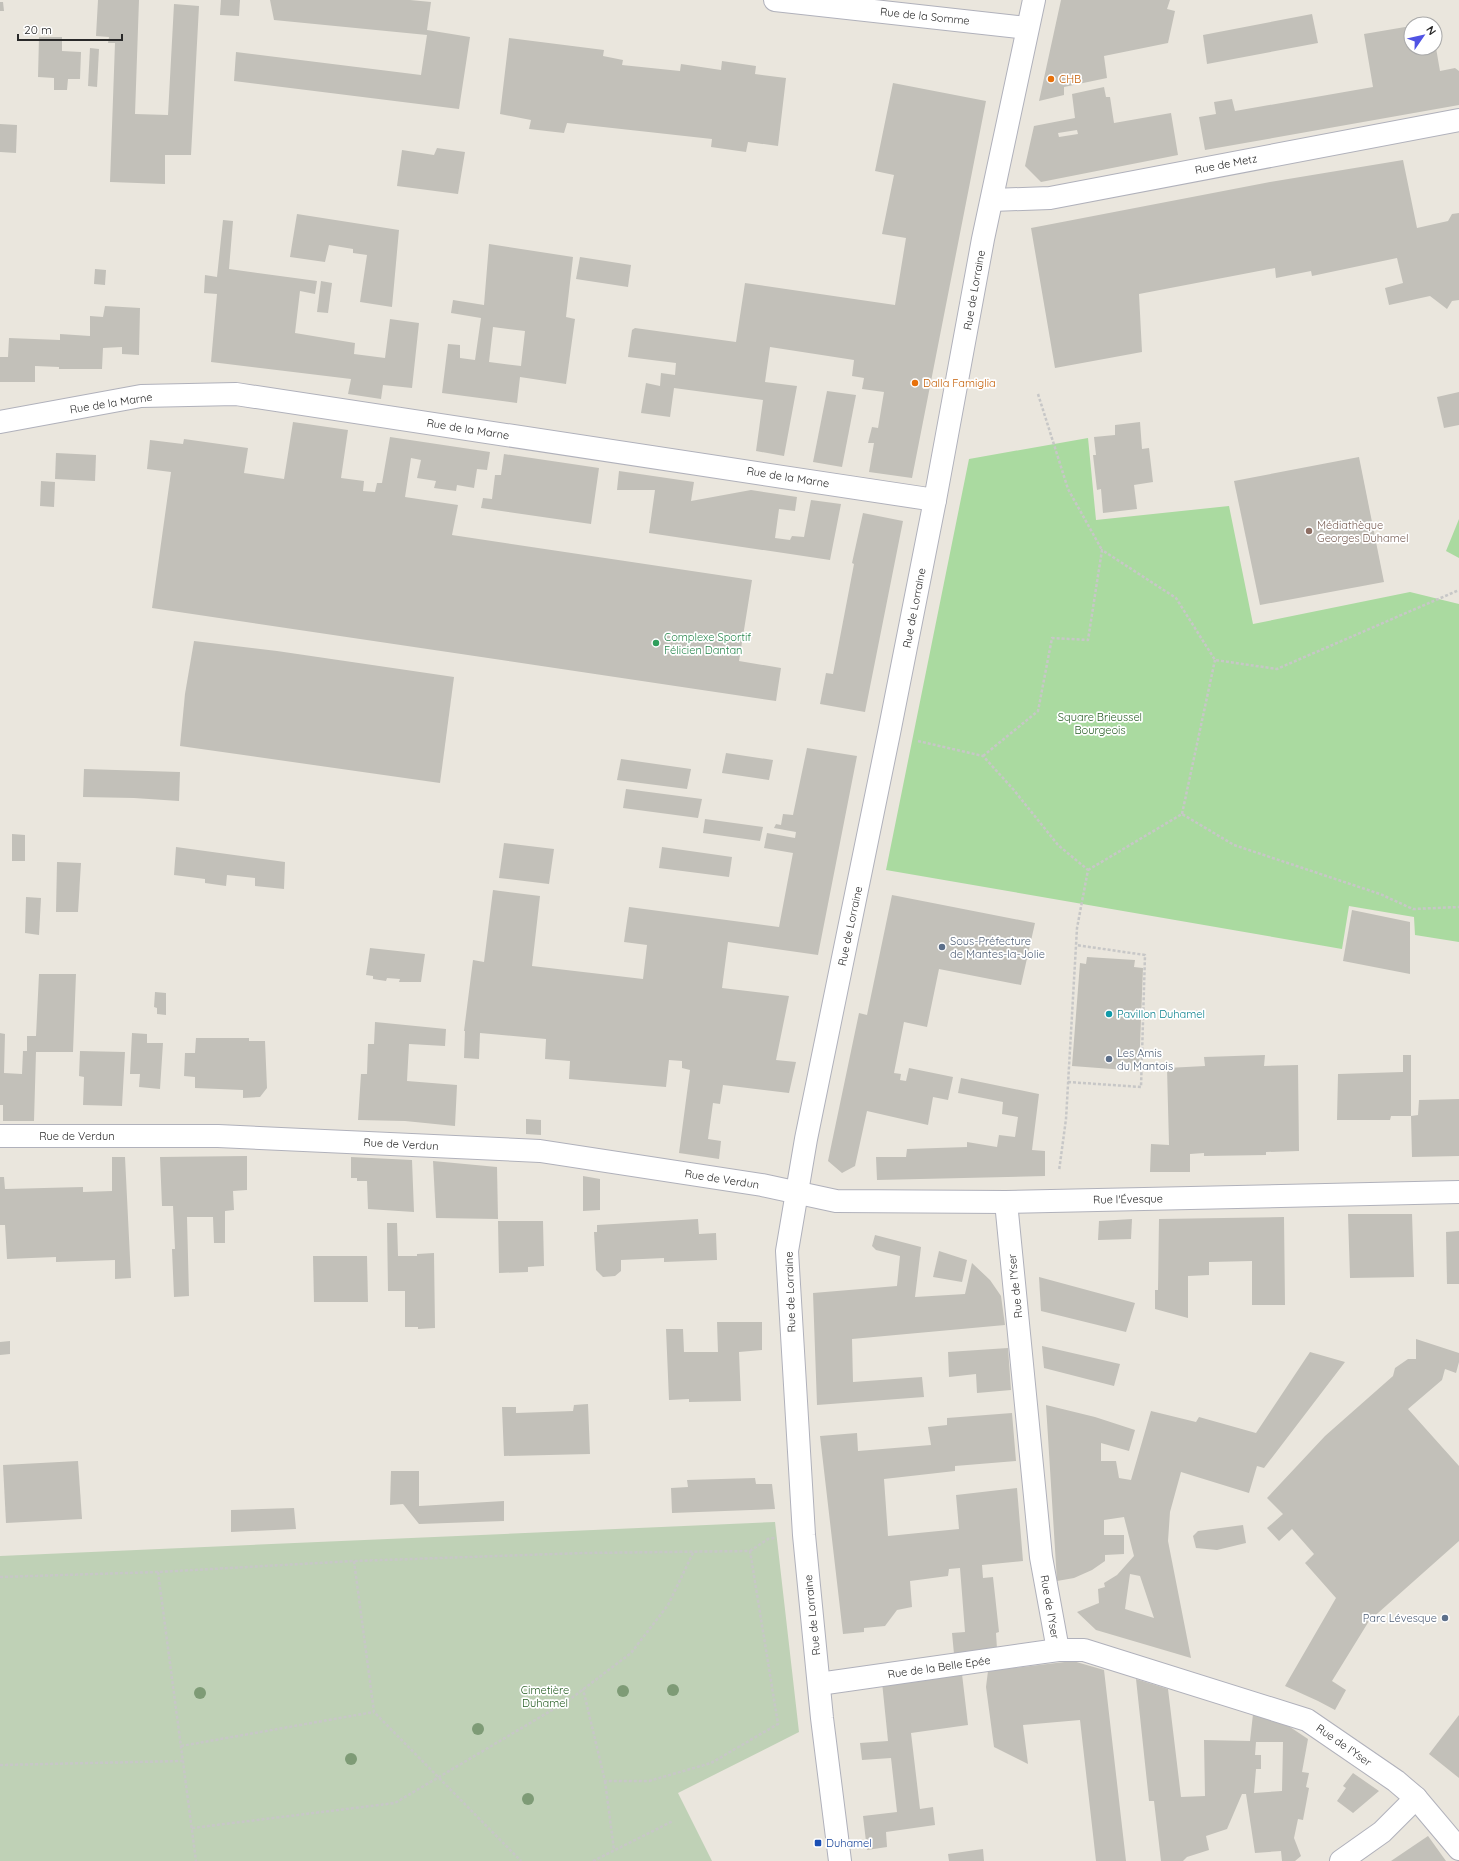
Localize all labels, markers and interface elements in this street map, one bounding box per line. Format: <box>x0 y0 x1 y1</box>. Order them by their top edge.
street label: Rue de la Somme <box>880 4 970 28</box>
scale bar <box>18 16 122 42</box>
north arrow <box>1403 16 1443 56</box>
text: 20 m <box>24 22 52 37</box>
text: N <box>1423 23 1439 38</box>
place label: CHB <box>1059 72 1081 86</box>
marker: CHB <box>1046 74 1056 84</box>
street label: Rue de Metz <box>1194 151 1258 177</box>
street label: Rue de Lorraine <box>960 249 988 331</box>
place label: Dalla Famiglia <box>923 376 996 390</box>
marker: Dalla Famiglia <box>910 378 920 388</box>
street label: Rue de la Marne <box>69 390 153 416</box>
street label: Rue de la Marne <box>426 416 510 442</box>
street label: Rue de la Marne <box>746 464 830 490</box>
place label: Médiathèque Georges Duhamel <box>1317 518 1408 545</box>
marker: Médiathèque Georges Duhamel <box>1304 526 1314 536</box>
street label: Rue de Lorraine <box>899 567 929 649</box>
place label: Complexe Sportif Félicien Dantan <box>664 630 751 657</box>
marker: Complexe Sportif Félicien Dantan <box>651 638 661 648</box>
park label: Square Brieussel Bourgeois <box>1058 710 1142 737</box>
street label: Rue de Lorraine <box>835 885 865 967</box>
place label: Sous-Préfecture de Mantes-la-Jolie <box>950 934 1045 961</box>
marker: Sous-Préfecture de Mantes-la-Jolie <box>937 942 947 952</box>
place label: Pavillon Duhamel <box>1117 1007 1205 1021</box>
marker: Pavillon Duhamel <box>1104 1009 1114 1019</box>
place label: Les Amis du Mantois <box>1117 1046 1173 1073</box>
marker: Les Amis du Mantois <box>1104 1054 1114 1064</box>
street label: Rue de Verdun <box>39 1129 115 1143</box>
street label: Rue de Verdun <box>363 1135 439 1153</box>
street label: Rue de Verdun <box>684 1166 760 1192</box>
street label: Rue l'Évesque <box>1093 1191 1163 1207</box>
street label: Rue de Lorraine <box>782 1251 798 1333</box>
street label: Rue de l'Yser <box>1005 1252 1025 1319</box>
street label: Rue de Lorraine <box>801 1574 823 1656</box>
street label: Rue de l'Yser <box>1037 1574 1063 1641</box>
place label: Parc Lévesque <box>1363 1611 1437 1625</box>
marker: Parc Lévesque <box>1440 1613 1450 1623</box>
street label: Rue de la Belle Epée <box>887 1653 991 1681</box>
park label: Cimetière Duhamel <box>521 1683 569 1710</box>
street label: Rue de l'Yser <box>1314 1721 1375 1770</box>
place label: Duhamel <box>826 1836 872 1850</box>
marker: Duhamel <box>813 1838 823 1848</box>

